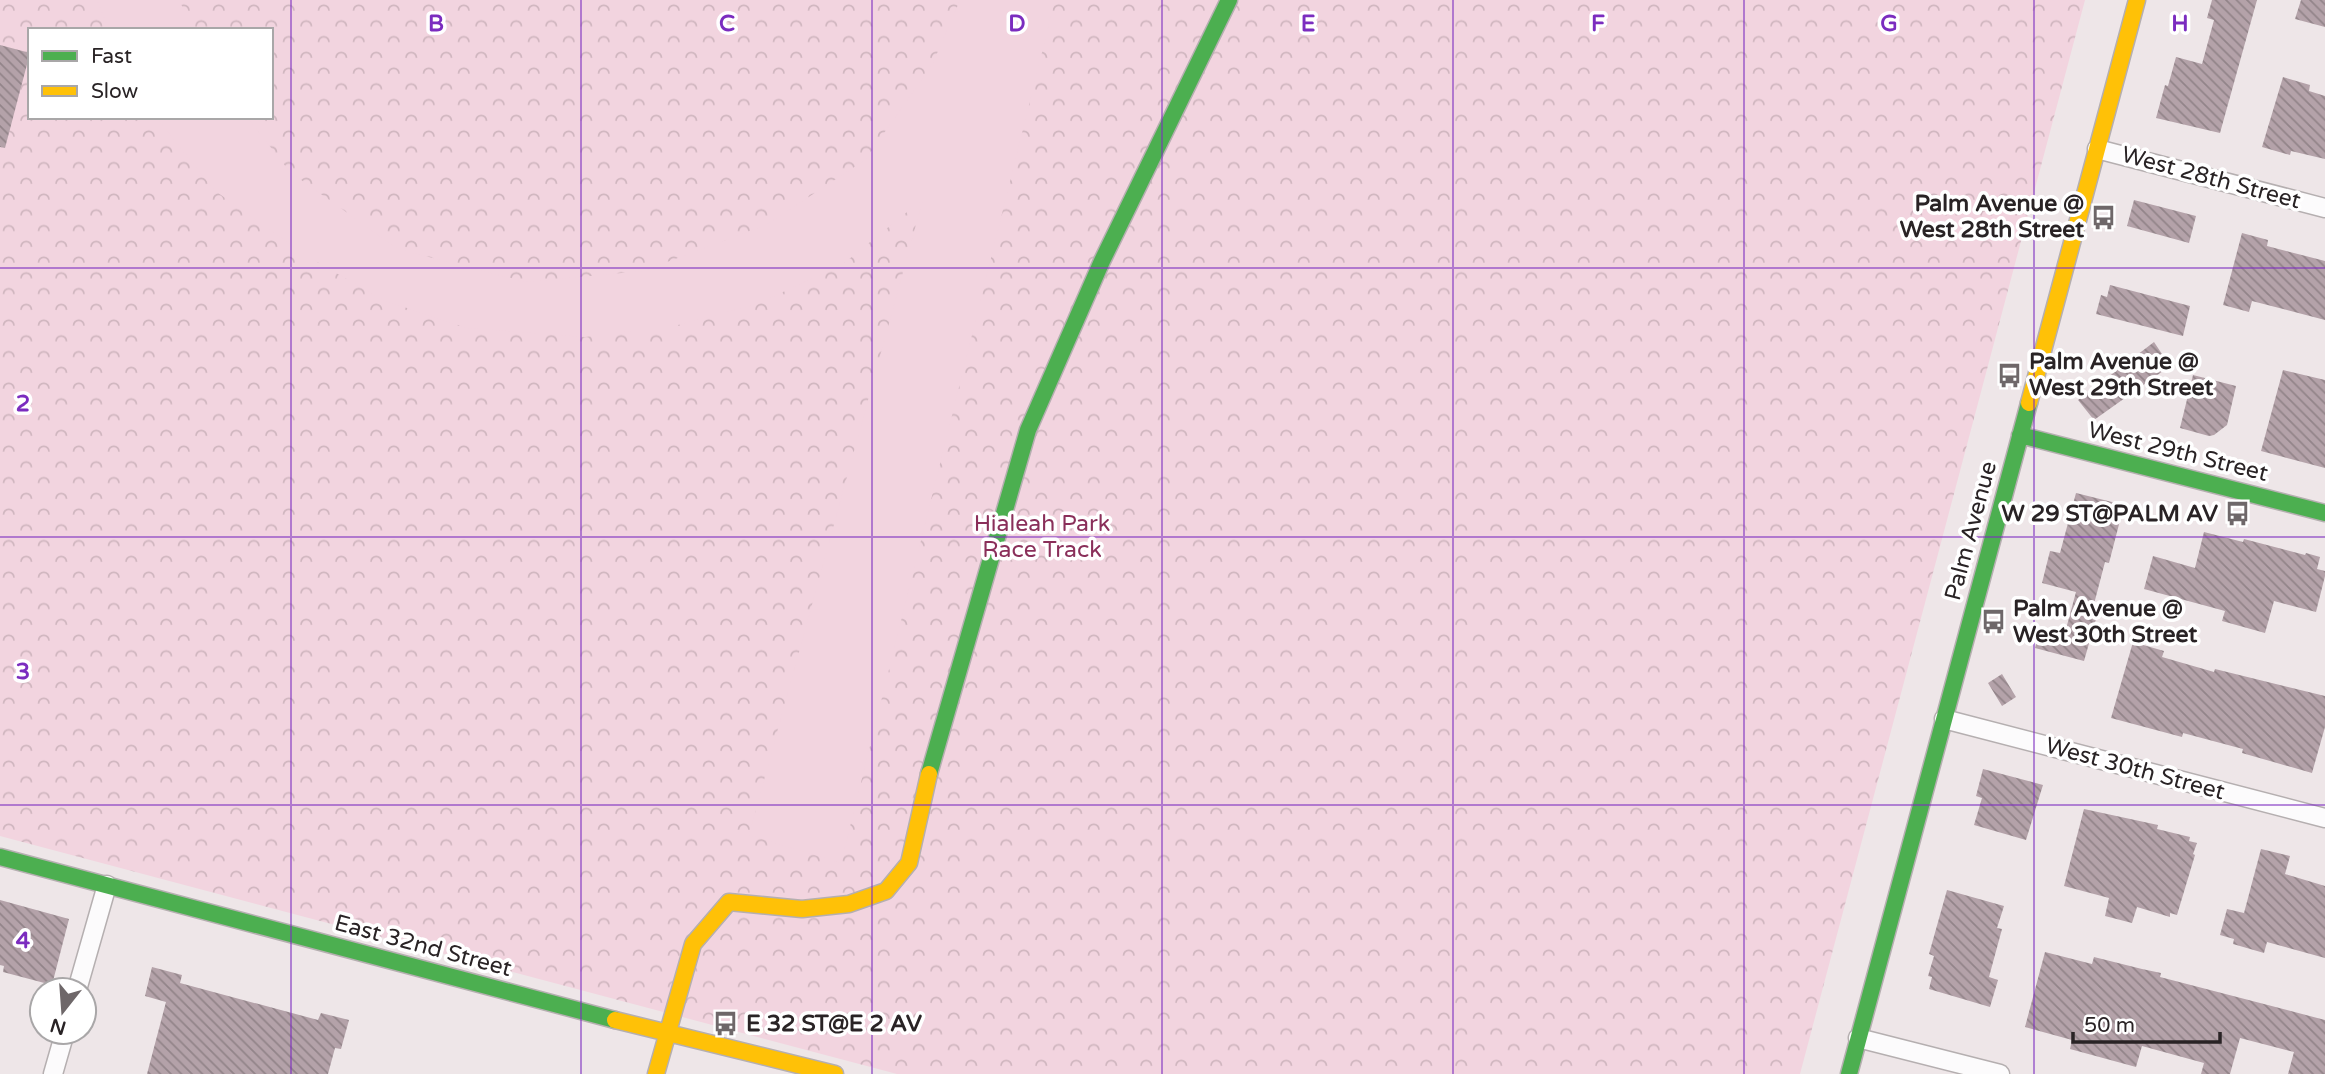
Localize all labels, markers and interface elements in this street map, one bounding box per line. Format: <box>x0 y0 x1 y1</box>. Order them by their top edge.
text: B <box>428 10 444 38</box>
text: C <box>719 10 735 38</box>
text: D <box>1008 10 1026 38</box>
text: E <box>1301 10 1315 38</box>
text: F <box>1591 10 1605 38</box>
text: G <box>1880 10 1898 38</box>
text: H <box>2171 10 2189 38</box>
legend <box>28 28 273 119</box>
text: Fast <box>91 44 132 69</box>
text: Slow <box>91 79 139 104</box>
street label: West 28th Street <box>2118 141 2304 215</box>
place label: Palm Avenue @ West 28th Street <box>1900 190 2084 244</box>
bus stop icon: Palm Avenue @ West 28th Street <box>2090 203 2118 231</box>
place label: Palm Avenue @ West 29th Street <box>2029 348 2214 402</box>
bus stop icon: Palm Avenue @ West 29th Street <box>1995 361 2023 389</box>
text: 2 <box>16 390 30 418</box>
street label: West 29th Street <box>2085 416 2271 488</box>
street label: Palm Avenue <box>1939 458 2003 604</box>
place label: W 29 ST@PALM AV <box>2001 500 2218 528</box>
bus stop icon: W 29 ST@PALM AV <box>2224 500 2252 528</box>
park label: Hialeah Park Race Track <box>974 510 1110 564</box>
place label: Palm Avenue @ West 30th Street <box>2013 595 2198 649</box>
bus stop icon: Palm Avenue @ West 30th Street <box>1979 608 2007 636</box>
text: 3 <box>16 658 30 686</box>
street label: West 30th Street <box>2042 732 2228 806</box>
street label: East 32nd Street <box>331 909 515 983</box>
text: 4 <box>16 927 31 955</box>
north arrow <box>28 976 98 1046</box>
scale bar <box>2073 1000 2220 1044</box>
bus stop icon: E 32 ST@E 2 AV <box>712 1010 740 1038</box>
place label: E 32 ST@E 2 AV <box>746 1010 922 1038</box>
text: 50 m <box>2084 1013 2135 1038</box>
text: N <box>48 1014 69 1039</box>

